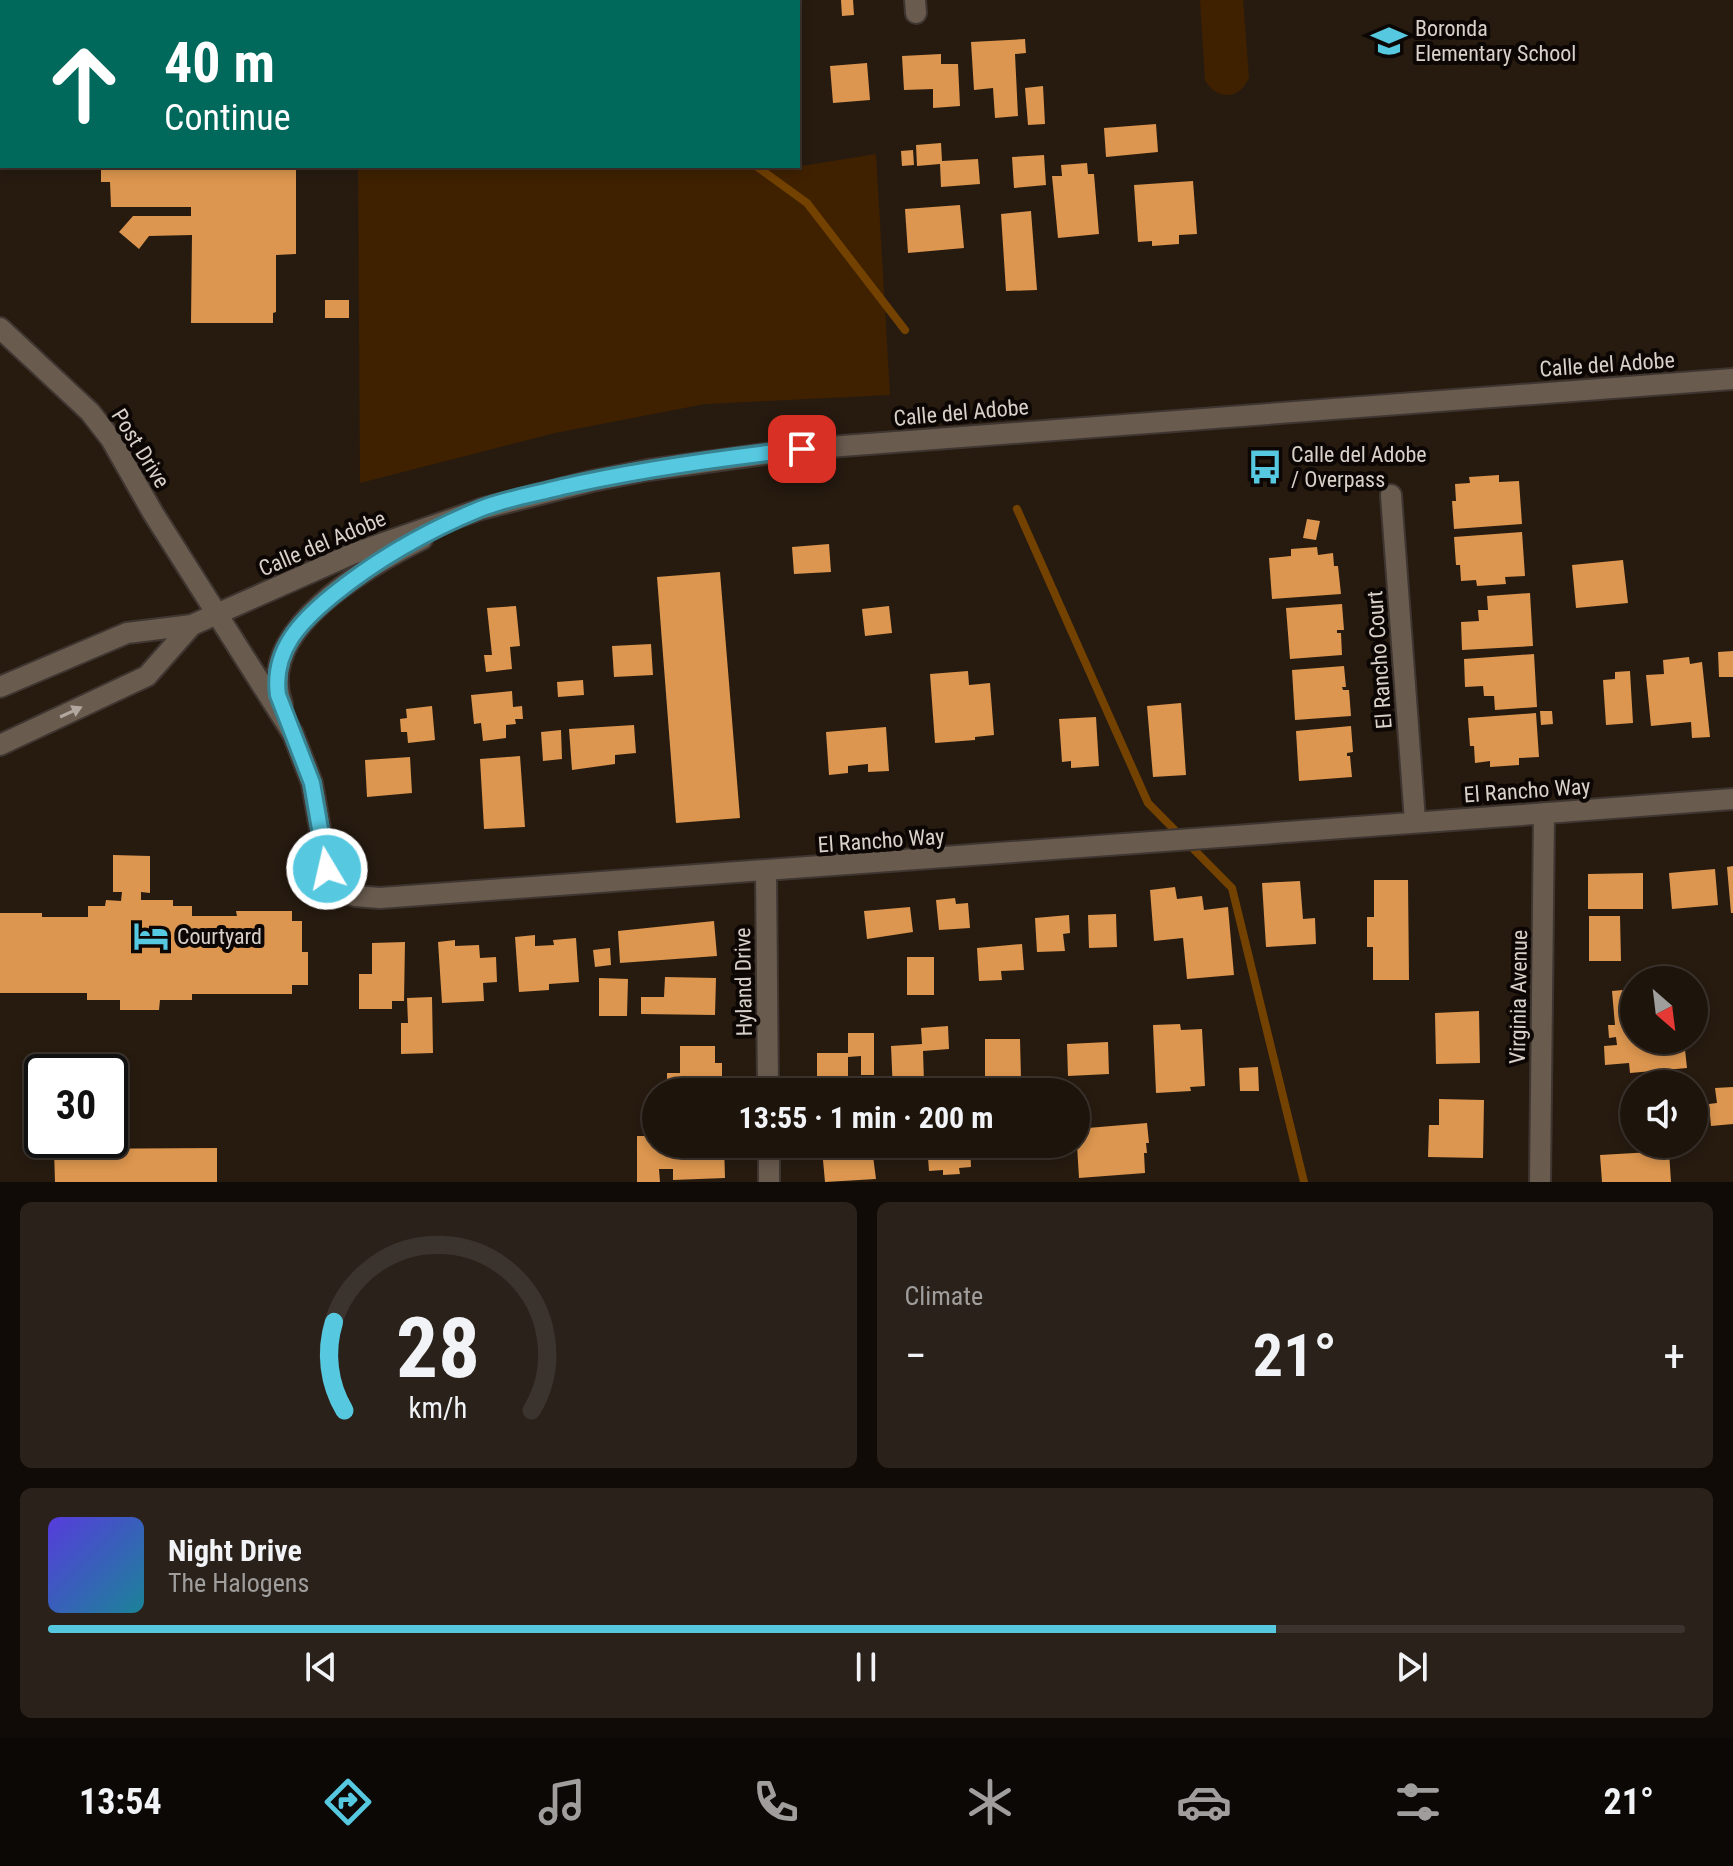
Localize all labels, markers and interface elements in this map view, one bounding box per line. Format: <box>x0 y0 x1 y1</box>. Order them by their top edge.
place label: Boronda Elementary School <box>1415 16 1576 66</box>
school or university icon: Boronda Elementary School <box>1370 22 1408 60</box>
text: 40 m <box>164 30 275 96</box>
icon: ahead <box>32 32 136 136</box>
text: Continue <box>164 97 291 139</box>
street label: Calle del Adobe <box>1539 347 1676 382</box>
street label: Calle del Adobe <box>892 394 1030 431</box>
street label: Post Drive <box>107 404 175 492</box>
pin <box>768 415 836 483</box>
icon: arrive <box>780 427 824 471</box>
place label: Calle del Adobe / Overpass <box>1291 442 1427 492</box>
bus stop icon: Calle del Adobe / Overpass <box>1246 448 1284 486</box>
street label: Calle del Adobe <box>255 505 389 581</box>
street label: El Rancho Court <box>1362 590 1397 730</box>
one-way arrow <box>59 705 82 718</box>
street label: El Rancho Way <box>1463 774 1591 807</box>
street label: El Rancho Way <box>817 824 945 857</box>
position arrow <box>285 827 369 911</box>
hotel icon: Courtyard <box>132 917 170 955</box>
place label: Courtyard <box>177 924 262 949</box>
street label: Hyland Drive <box>730 927 757 1037</box>
street label: Virginia Avenue <box>1505 930 1532 1064</box>
north arrow <box>1620 966 1708 1054</box>
map controls <box>1620 966 1708 1158</box>
speed limit sign: 30 <box>24 1054 128 1158</box>
button: sound <box>1620 1070 1708 1158</box>
text: 13:55 · 1 min · 200 m <box>739 1100 993 1135</box>
text: Climate <box>905 1281 983 1311</box>
text: 28 <box>396 1300 480 1397</box>
text: 21° <box>1253 1320 1337 1391</box>
text: − <box>905 1330 927 1382</box>
text: + <box>1663 1330 1685 1382</box>
text: km/h <box>409 1391 468 1425</box>
text: Night Drive <box>168 1533 302 1568</box>
text: The Halogens <box>168 1568 309 1598</box>
icon: previous <box>299 1645 343 1689</box>
icon: pause <box>844 1645 888 1689</box>
icon: next <box>1390 1645 1434 1689</box>
icon: directions <box>320 1774 376 1830</box>
icon: music <box>534 1774 590 1830</box>
icon: phone <box>748 1774 804 1830</box>
icon: climate <box>962 1774 1018 1830</box>
icon: car <box>1176 1774 1232 1830</box>
icon: filters <box>1390 1774 1446 1830</box>
text: 13:54 <box>79 1781 162 1823</box>
text: 21° <box>1604 1781 1654 1823</box>

